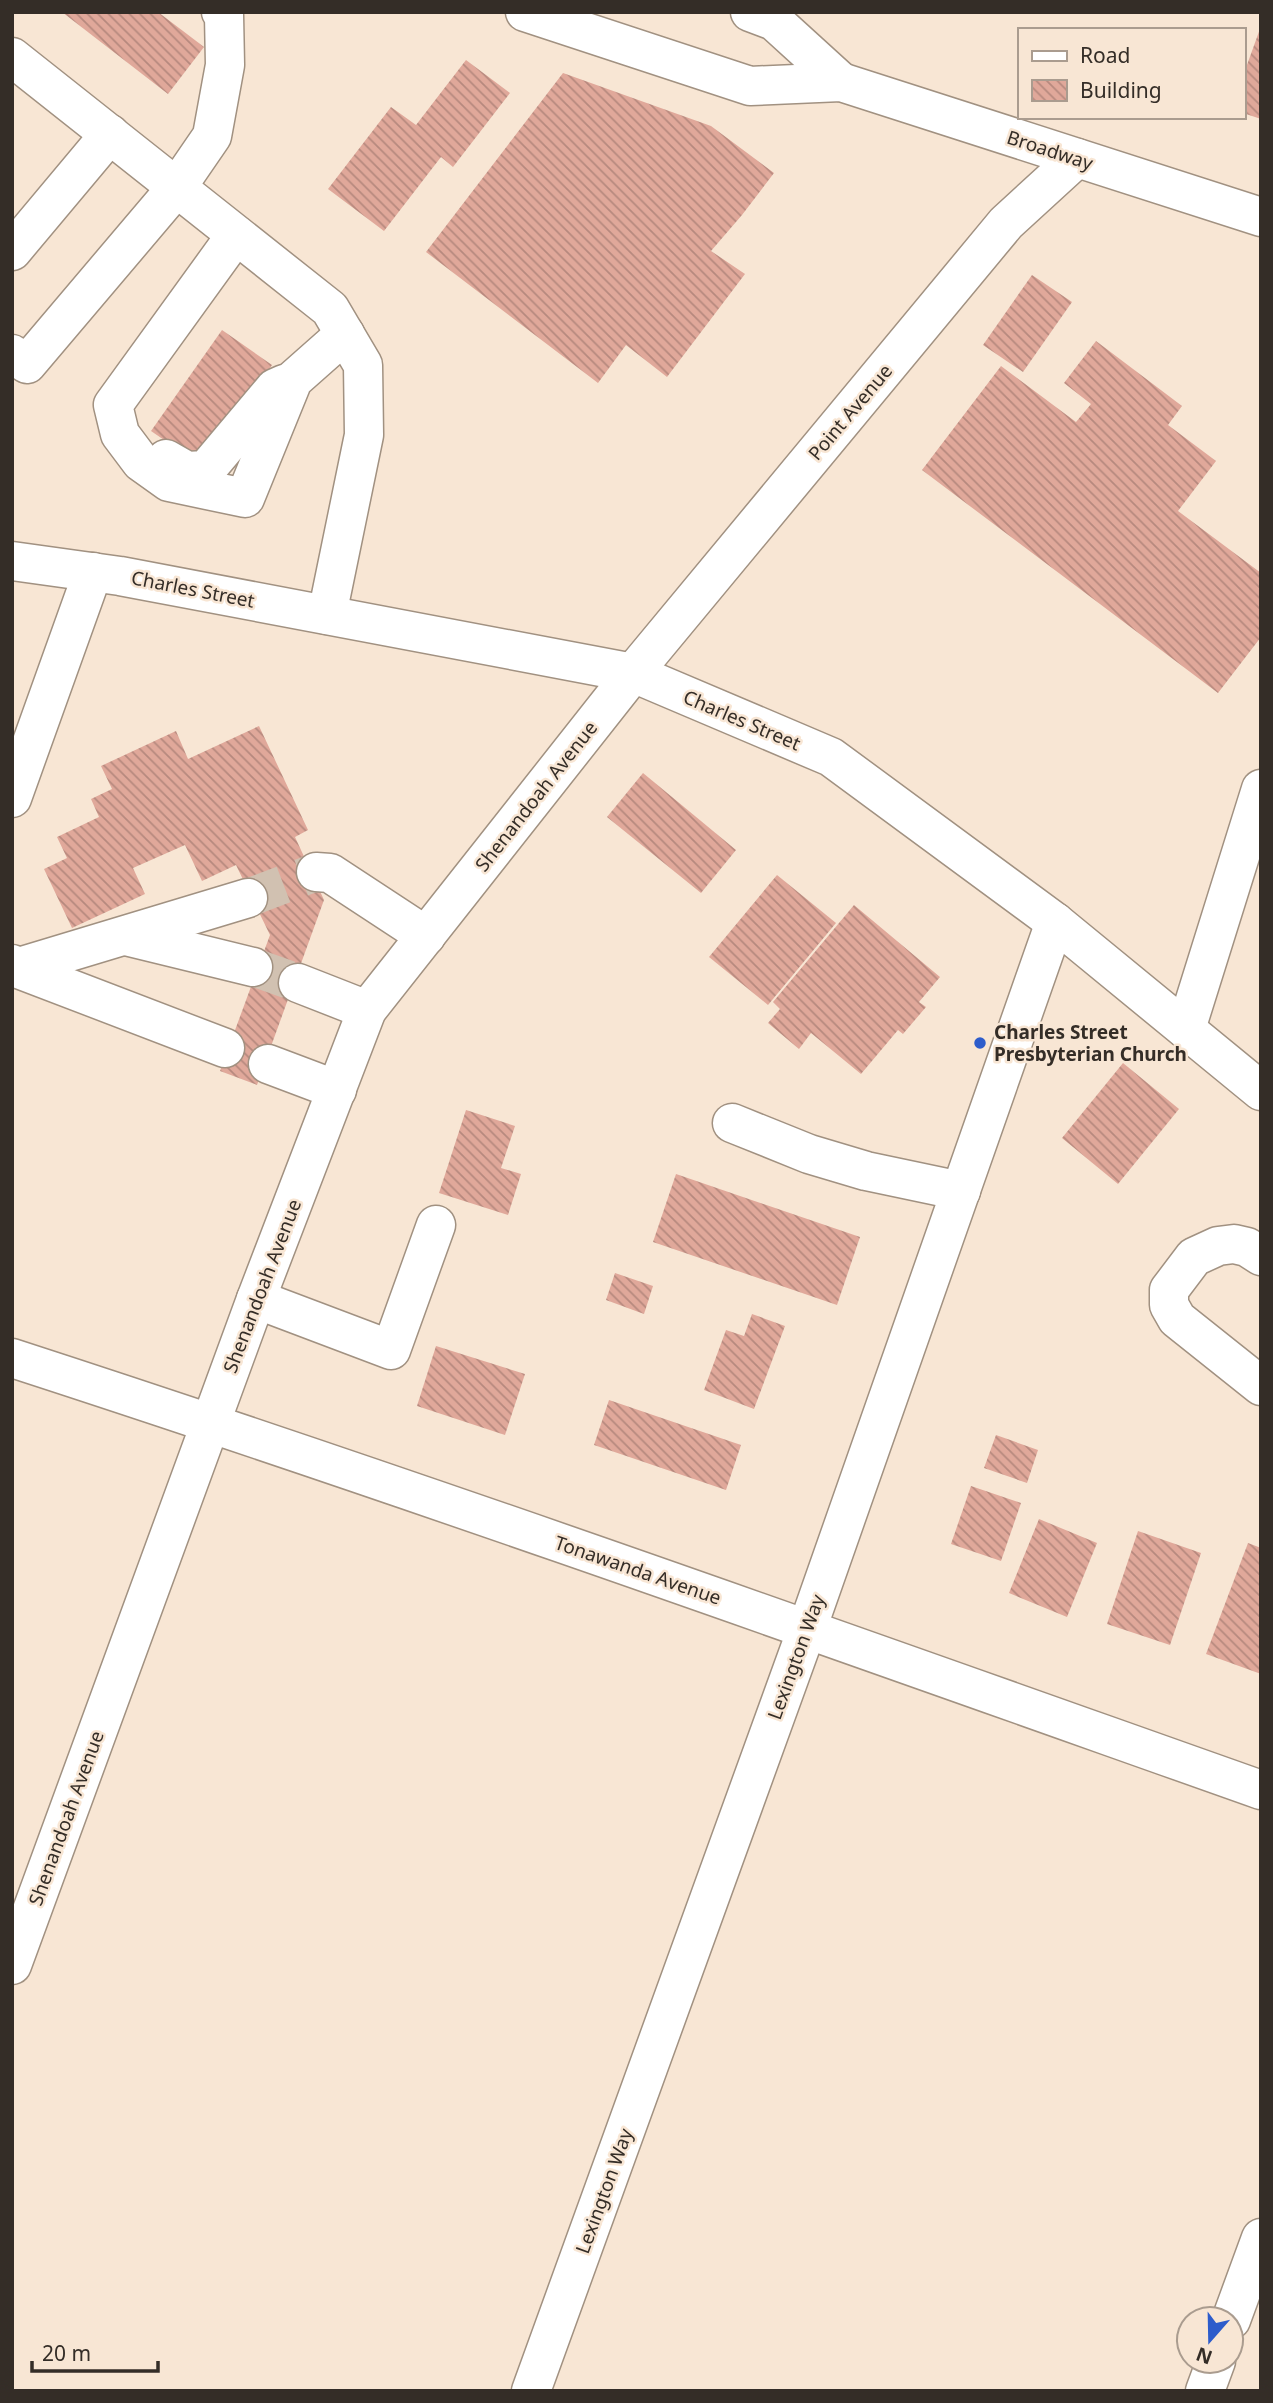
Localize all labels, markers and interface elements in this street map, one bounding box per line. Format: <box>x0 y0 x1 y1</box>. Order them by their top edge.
legend <box>1018 28 1245 119</box>
text: Road <box>1080 41 1130 69</box>
text: Building <box>1080 76 1162 104</box>
street label: Broadway <box>1004 124 1097 176</box>
street label: Point Avenue <box>802 358 898 466</box>
street label: Charles Street <box>129 564 257 614</box>
street label: Charles Street <box>679 684 805 756</box>
street label: Shenandoah Avenue <box>469 715 603 877</box>
place label: Charles Street Presbyterian Church <box>994 1019 1187 1067</box>
marker: Charles Street Presbyterian Church <box>972 1035 988 1051</box>
street label: Shenandoah Avenue <box>217 1195 307 1377</box>
street label: Tonawanda Avenue <box>551 1529 725 1611</box>
street label: Lexington Way <box>761 1591 831 1723</box>
street label: Shenandoah Avenue <box>22 1727 110 1909</box>
street label: Lexington Way <box>569 2125 639 2257</box>
north arrow <box>1175 2305 1245 2375</box>
scale bar <box>32 2330 158 2374</box>
text: 20 m <box>42 2339 91 2367</box>
text: N <box>1192 2341 1216 2371</box>

